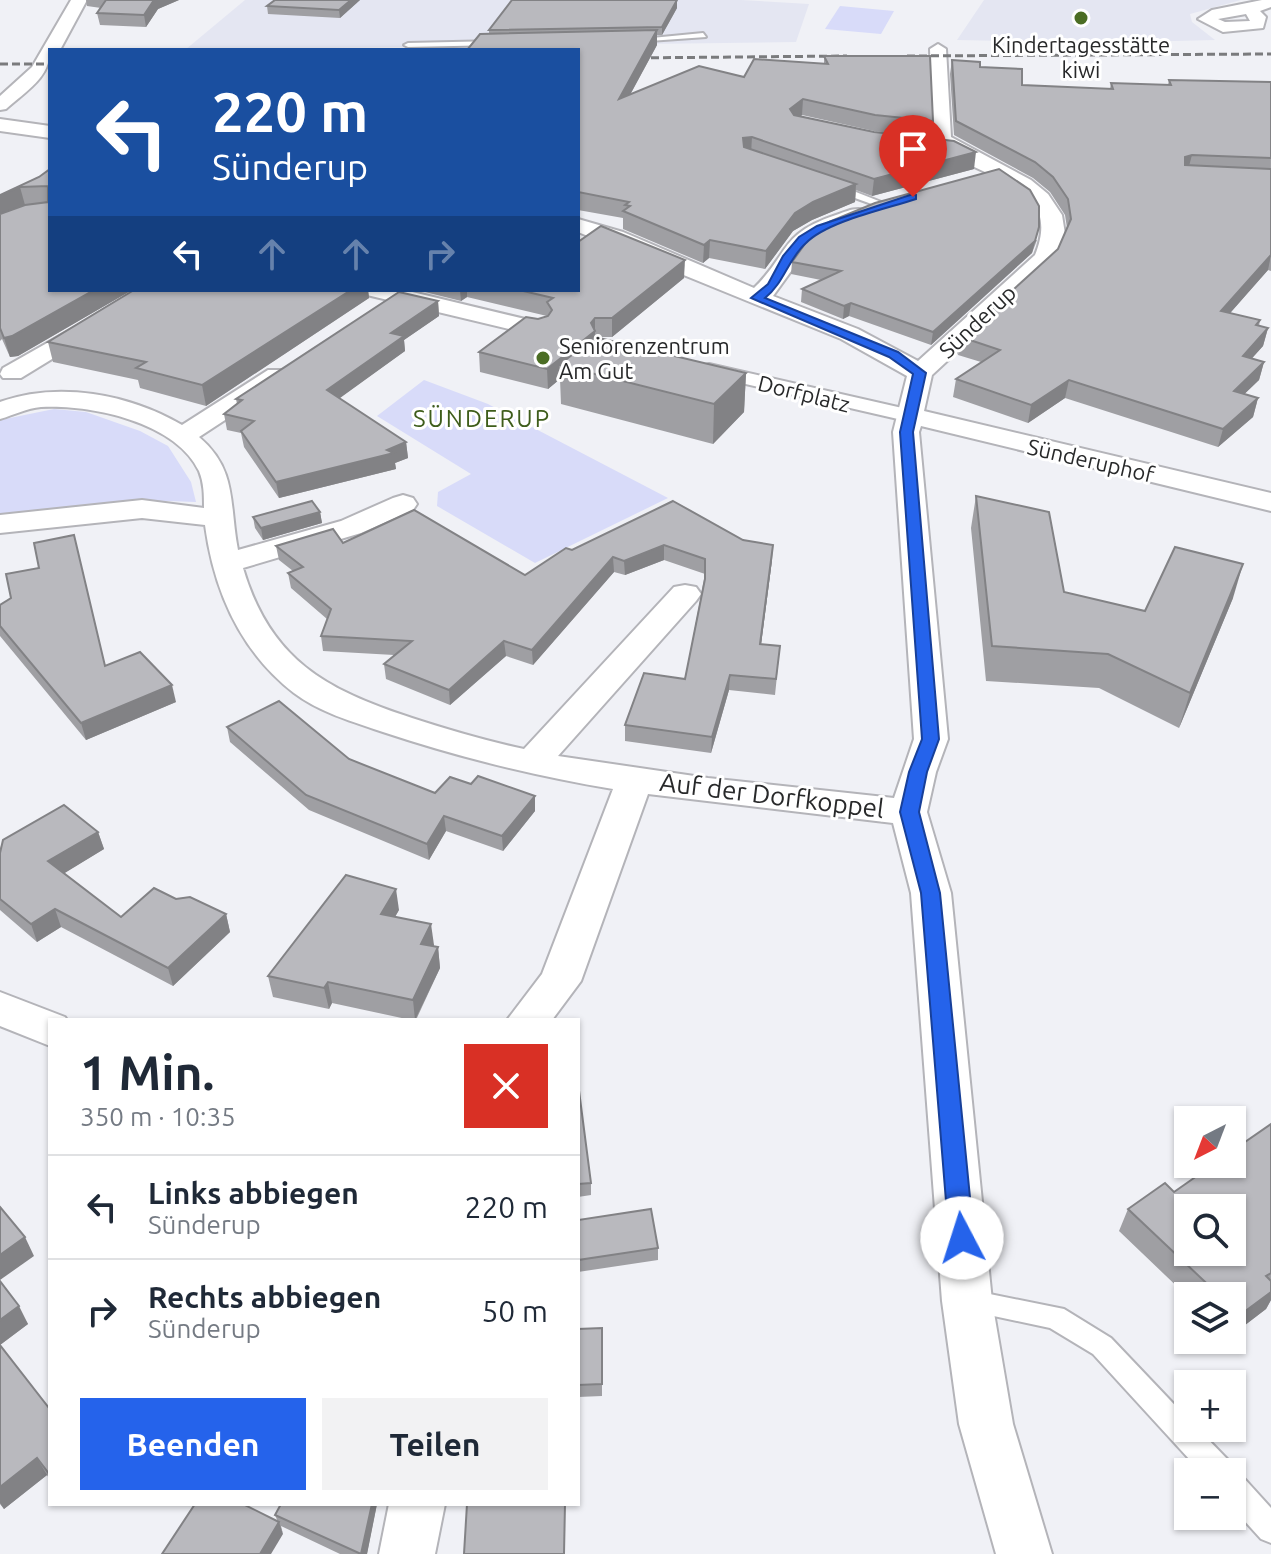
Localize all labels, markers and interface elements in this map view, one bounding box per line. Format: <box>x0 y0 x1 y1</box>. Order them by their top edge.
marker: Kindertagesstätte kiwi <box>1072 9 1090 27</box>
place label: Kindertagesstätte kiwi <box>992 32 1170 82</box>
icon: left <box>80 80 184 184</box>
text: 220 m <box>212 80 368 143</box>
pin <box>879 115 947 197</box>
icon: arrive <box>891 127 935 171</box>
text: Sünderup <box>212 146 368 187</box>
icon: left <box>166 232 210 276</box>
icon: ahead <box>250 232 294 276</box>
icon: ahead <box>334 232 378 276</box>
icon: right <box>418 232 462 276</box>
street label: Sünderup <box>934 279 1020 363</box>
place label: Seniorenzentrum Am Gut <box>559 333 730 383</box>
marker: Seniorenzentrum Am Gut <box>534 349 552 367</box>
street label: Dorfplatz <box>755 370 853 416</box>
district label: SÜNDERUP <box>413 405 551 432</box>
street label: Sünderuphof <box>1025 433 1157 487</box>
street label: Auf der Dorfkoppel <box>658 767 886 823</box>
button: close <box>464 1044 548 1128</box>
text: 1 Min. <box>80 1045 214 1099</box>
text: 350 m · 10:35 <box>80 1102 236 1131</box>
north arrow <box>1174 1106 1246 1178</box>
map controls <box>1174 1106 1246 1530</box>
text: Links abbiegen <box>148 1176 359 1210</box>
icon: left <box>80 1185 124 1229</box>
text: 220 m <box>464 1190 548 1224</box>
button: search <box>1174 1194 1246 1266</box>
position arrow <box>920 1196 1004 1280</box>
text: Sünderup <box>148 1210 261 1239</box>
text: Rechts abbiegen <box>148 1280 381 1314</box>
button: layers <box>1174 1282 1246 1354</box>
icon: right <box>80 1289 124 1333</box>
text: 50 m <box>481 1294 548 1328</box>
text: Sünderup <box>148 1314 261 1343</box>
button: + <box>1174 1370 1246 1442</box>
button: Beenden <box>80 1398 306 1490</box>
button: Teilen <box>322 1398 548 1490</box>
button: − <box>1174 1458 1246 1530</box>

